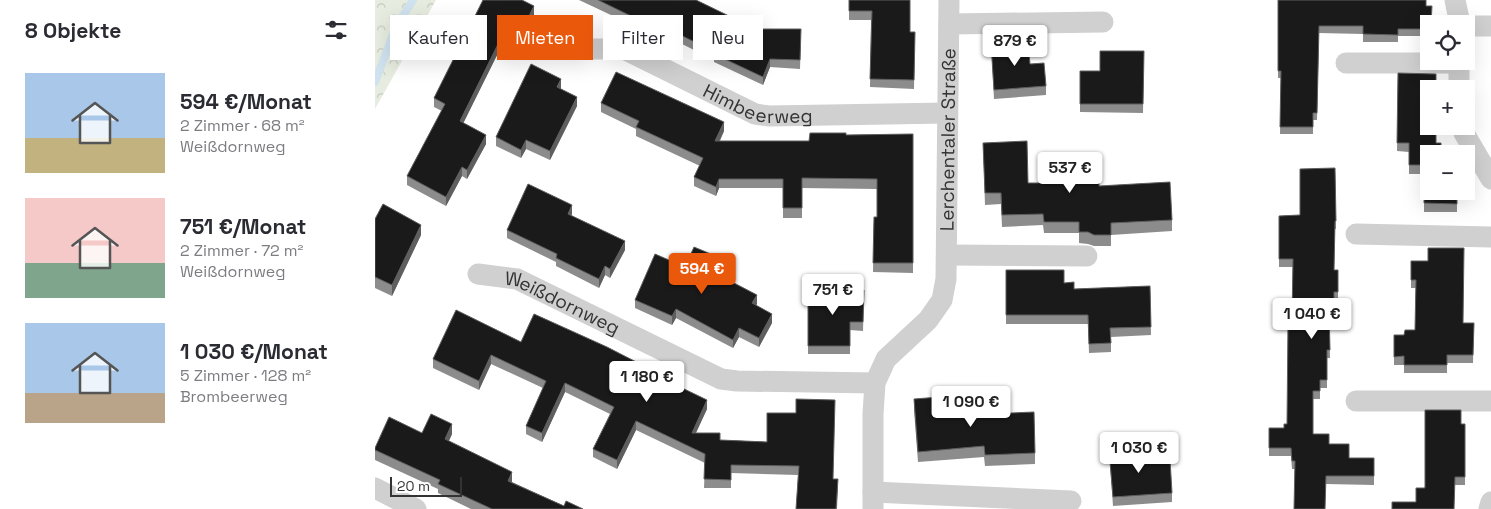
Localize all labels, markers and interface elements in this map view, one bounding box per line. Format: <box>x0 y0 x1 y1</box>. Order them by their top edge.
chip: Kaufen <box>390 15 487 60</box>
chip: Mieten <box>497 15 593 60</box>
chip: Filter <box>603 15 683 60</box>
chip: Neu <box>693 15 763 60</box>
map controls <box>1420 15 1475 200</box>
button: locate <box>1420 15 1475 70</box>
icon: filters <box>322 16 350 44</box>
text: 8 Objekte <box>25 17 121 44</box>
pin: 879 € <box>980 24 1050 67</box>
text: 879 € <box>993 30 1037 51</box>
street label: Lerchentaler Straße <box>935 48 961 231</box>
street label: Himbeerweg <box>699 78 813 129</box>
button: + <box>1420 80 1475 135</box>
text: 594 €/Monat <box>180 88 312 115</box>
icon: home <box>65 93 125 153</box>
text: 2 Zimmer · 68 m² <box>180 115 305 136</box>
text: Weißdornweg <box>180 136 286 157</box>
button: − <box>1420 145 1475 200</box>
pin: 537 € <box>1035 152 1105 194</box>
text: 537 € <box>1048 157 1092 178</box>
text: 751 €/Monat <box>180 213 306 240</box>
icon: home <box>65 218 125 278</box>
text: 2 Zimmer · 72 m² <box>180 240 303 261</box>
pin: 594 € <box>667 252 737 295</box>
text: 594 € <box>680 258 724 279</box>
text: Weißdornweg <box>180 261 286 282</box>
street label: Weißdornweg <box>503 266 624 341</box>
pin: 751 € <box>798 274 868 316</box>
text: 751 € <box>813 279 853 300</box>
pin: 1 040 € <box>1266 298 1358 340</box>
text: 1 040 € <box>1283 303 1341 324</box>
text: 1 030 €/Monat <box>180 338 328 365</box>
icon: home <box>65 343 125 403</box>
pin: 1 180 € <box>601 360 693 403</box>
text: 5 Zimmer · 128 m² <box>180 365 311 386</box>
text: 1 180 € <box>620 366 674 387</box>
text: Brombeerweg <box>180 386 288 407</box>
pin: 1 090 € <box>925 386 1017 428</box>
text: 1 090 € <box>943 391 999 412</box>
pin: 1 030 € <box>1093 432 1185 474</box>
text: 1 030 € <box>1111 437 1167 458</box>
scale bar <box>390 474 463 497</box>
text: 20 m <box>397 477 430 495</box>

